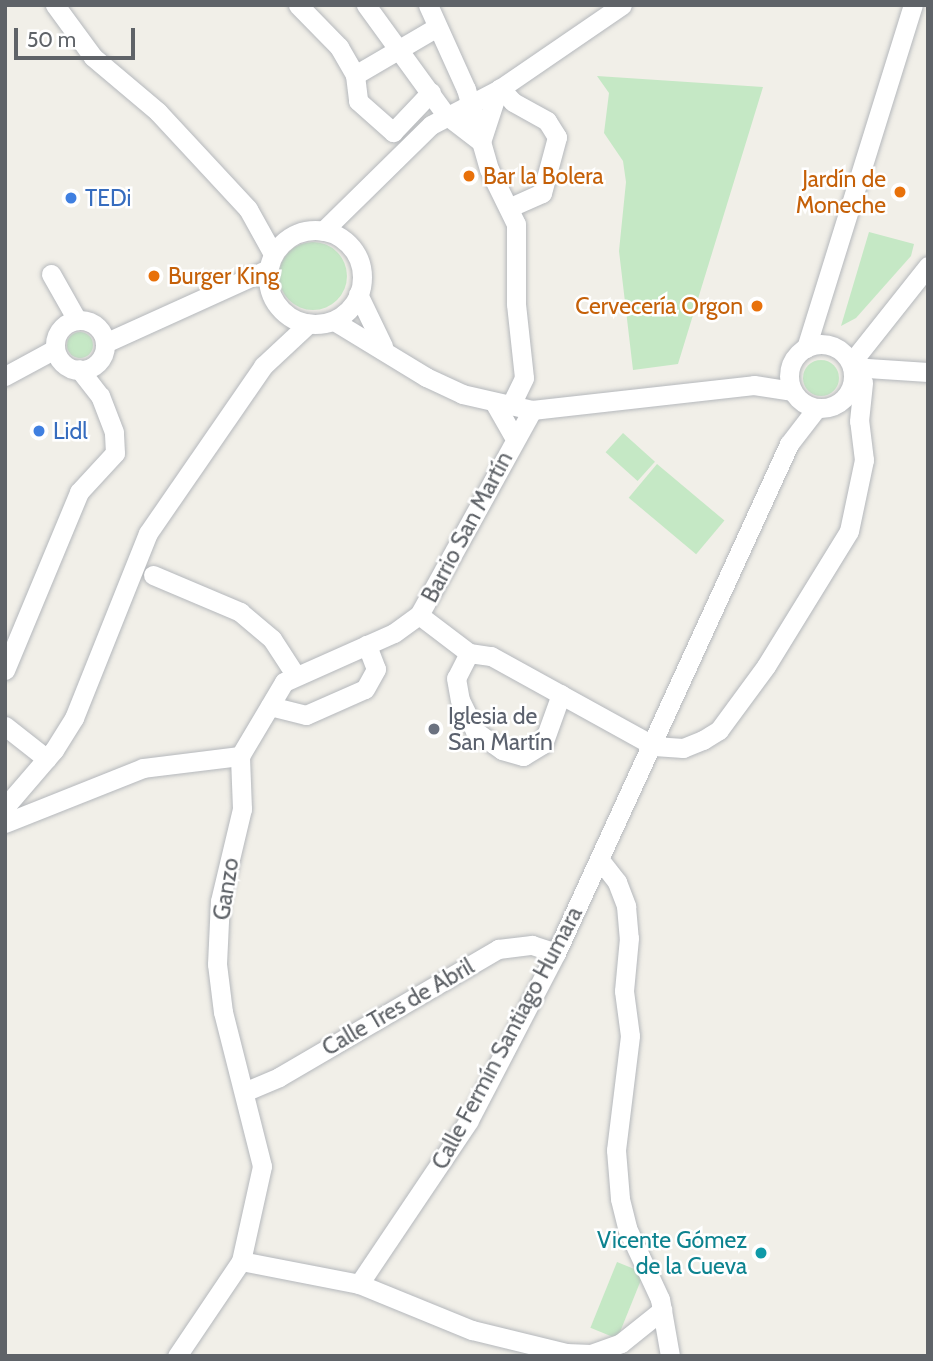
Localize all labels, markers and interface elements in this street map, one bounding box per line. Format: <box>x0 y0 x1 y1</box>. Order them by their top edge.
scale bar <box>18 14 138 58</box>
text: 50 m <box>27 27 76 52</box>
place label: Bar la Bolera <box>483 162 603 190</box>
place label: Jardín de Moneche <box>796 165 886 219</box>
marker: Bar la Bolera <box>461 168 477 184</box>
place label: TEDi <box>85 184 131 212</box>
marker: Jardín de Moneche <box>892 184 908 200</box>
marker: TEDi <box>63 190 79 206</box>
place label: Burger King <box>168 262 279 290</box>
marker: Burger King <box>146 268 162 284</box>
place label: Cervecería Orgon <box>575 292 743 320</box>
marker: Cervecería Orgon <box>749 298 765 314</box>
place label: Lidl <box>53 417 88 445</box>
marker: Lidl <box>31 423 47 439</box>
street label: Barrio San Martín <box>416 447 518 607</box>
place label: Iglesia de San Martín <box>448 702 553 756</box>
marker: Iglesia de San Martín <box>426 721 442 737</box>
street label: Ganzo <box>207 856 245 922</box>
street label: Calle Fermín Santiago Humara <box>426 902 588 1174</box>
street label: Calle Tres de Abril <box>317 952 479 1062</box>
place label: Vicente Gómez de la Cueva <box>597 1226 747 1280</box>
marker: Vicente Gómez de la Cueva <box>753 1245 769 1261</box>

